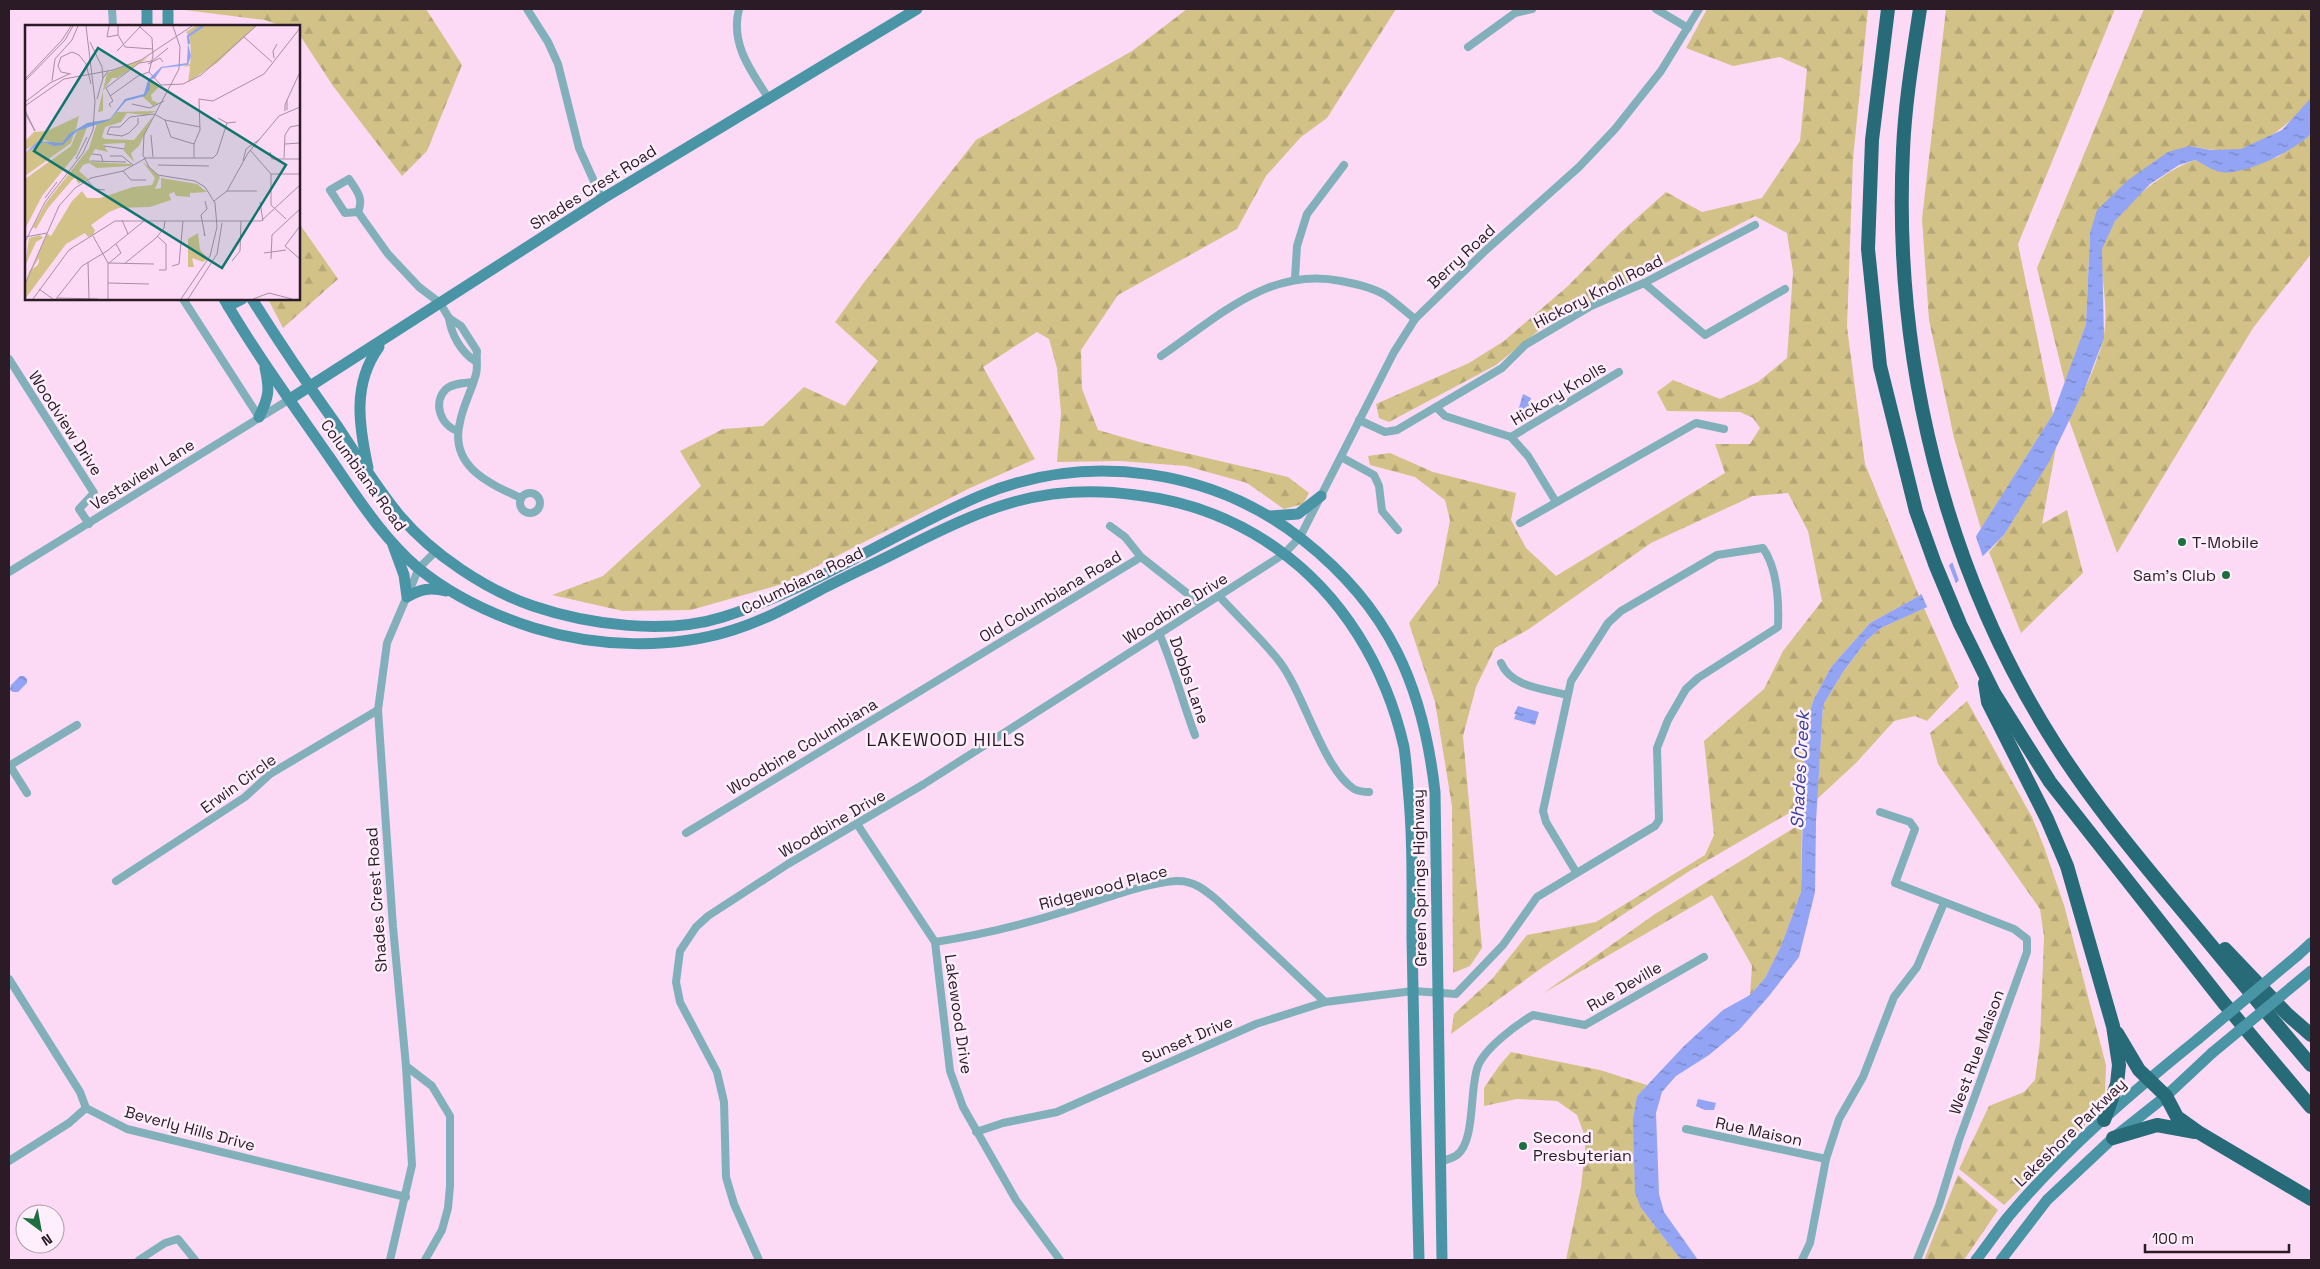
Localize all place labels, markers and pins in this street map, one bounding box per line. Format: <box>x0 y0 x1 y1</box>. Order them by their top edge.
place label: T-Mobile <box>2192 532 2259 553</box>
marker: T-Mobile <box>2176 536 2188 548</box>
place label: Sam's Club <box>2133 565 2216 586</box>
marker: Sam's Club <box>2220 569 2232 581</box>
place label: Second Presbyterian <box>1533 1127 1632 1166</box>
marker: Second Presbyterian <box>1517 1140 1529 1152</box>

